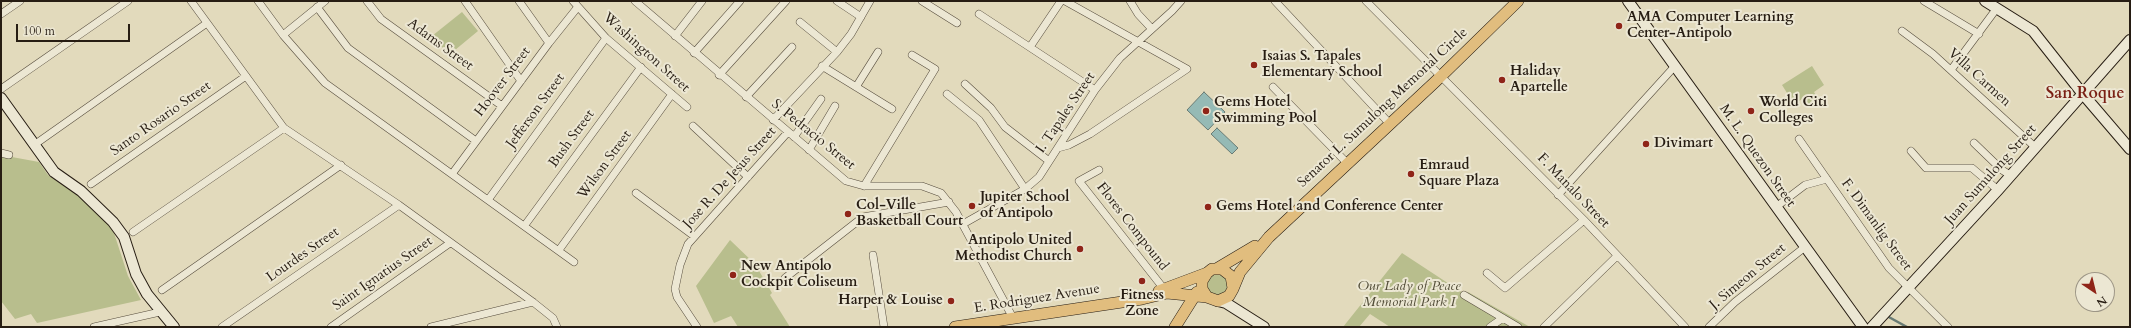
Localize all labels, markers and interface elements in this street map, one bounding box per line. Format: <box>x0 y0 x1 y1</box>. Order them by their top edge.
street label: Washington Street <box>599 10 693 96</box>
place label: AMA Computer Learning Center-Antipolo <box>1627 10 1793 42</box>
street label: Adams Street <box>404 15 476 75</box>
scale bar <box>18 16 132 42</box>
marker: AMA Computer Learning Center-Antipolo <box>1614 21 1624 31</box>
text: 100 m <box>23 23 55 39</box>
street label: Senator L. Sumulong Memorial Circle <box>1294 25 1472 191</box>
street label: Hoover Street <box>471 44 535 120</box>
street label: Villa Carmen <box>1944 45 2014 111</box>
place label: Isaias S. Tapales Elementary School <box>1262 49 1382 82</box>
marker: Isaias S. Tapales Elementary School <box>1249 60 1259 70</box>
place label: Haliday Apartelle <box>1510 64 1568 96</box>
street label: I. Tapales Street <box>1033 69 1099 157</box>
street label: Jefferson Street <box>503 70 569 152</box>
marker: Haliday Apartelle <box>1497 75 1507 85</box>
street label: Santo Rosario Street <box>108 78 214 160</box>
district label: San Roque <box>2046 84 2124 104</box>
place label: Gems Hotel Swimming Pool <box>1214 95 1317 128</box>
place label: World Citi Colleges <box>1759 95 1827 128</box>
street label: S. Pedracio Street <box>768 96 858 174</box>
street label: M. L. Quezon Street <box>1715 101 1799 211</box>
marker: Gems Hotel Swimming Pool <box>1201 106 1211 116</box>
marker: World Citi Colleges <box>1746 106 1756 116</box>
street label: Bush Street <box>546 107 598 171</box>
street label: Juan Sumulong Street <box>1942 122 2040 228</box>
street label: Jose R. De Jesus Street <box>680 124 780 232</box>
street label: Wilson Street <box>575 127 635 203</box>
place label: Divimart <box>1654 136 1713 152</box>
marker: Divimart <box>1641 139 1651 149</box>
street label: F. Manalo Street <box>1533 150 1613 232</box>
place label: Emraud Square Plaza <box>1419 158 1499 190</box>
marker: Emraud Square Plaza <box>1406 169 1416 179</box>
street label: F. Dimanlig Street <box>1837 176 1915 274</box>
street label: Flores Compound <box>1092 180 1172 274</box>
place label: Jupiter School of Antipolo <box>980 190 1069 222</box>
place label: Col-Ville Basketball Court <box>856 198 963 230</box>
place label: Gems Hotel and Conference Center <box>1216 199 1443 215</box>
marker: Jupiter School of Antipolo <box>967 201 977 211</box>
marker: Gems Hotel and Conference Center <box>1203 202 1213 212</box>
marker: Col-Ville Basketball Court <box>843 209 853 219</box>
street label: Lourdes Street <box>263 224 343 286</box>
street label: Saint Ignatius Street <box>330 233 436 315</box>
place label: Antipolo United Methodist Church <box>955 233 1072 266</box>
street label: J. Simeon Street <box>1707 240 1789 314</box>
marker: Antipolo United Methodist Church <box>1075 244 1085 254</box>
place label: New Antipolo Cockpit Coliseum <box>741 259 857 292</box>
marker: New Antipolo Cockpit Coliseum <box>728 270 738 280</box>
north arrow <box>2075 272 2115 312</box>
marker: Fitness Zone <box>1137 276 1147 286</box>
park label: Our Lady of Peace Memorial Park I <box>1357 279 1461 312</box>
street label: E. Rodriguez Avenue <box>973 281 1101 317</box>
place label: Fitness Zone <box>1120 288 1164 320</box>
place label: Harper & Louise <box>838 293 943 309</box>
text: N <box>2093 293 2110 310</box>
marker: Harper & Louise <box>946 296 956 306</box>

